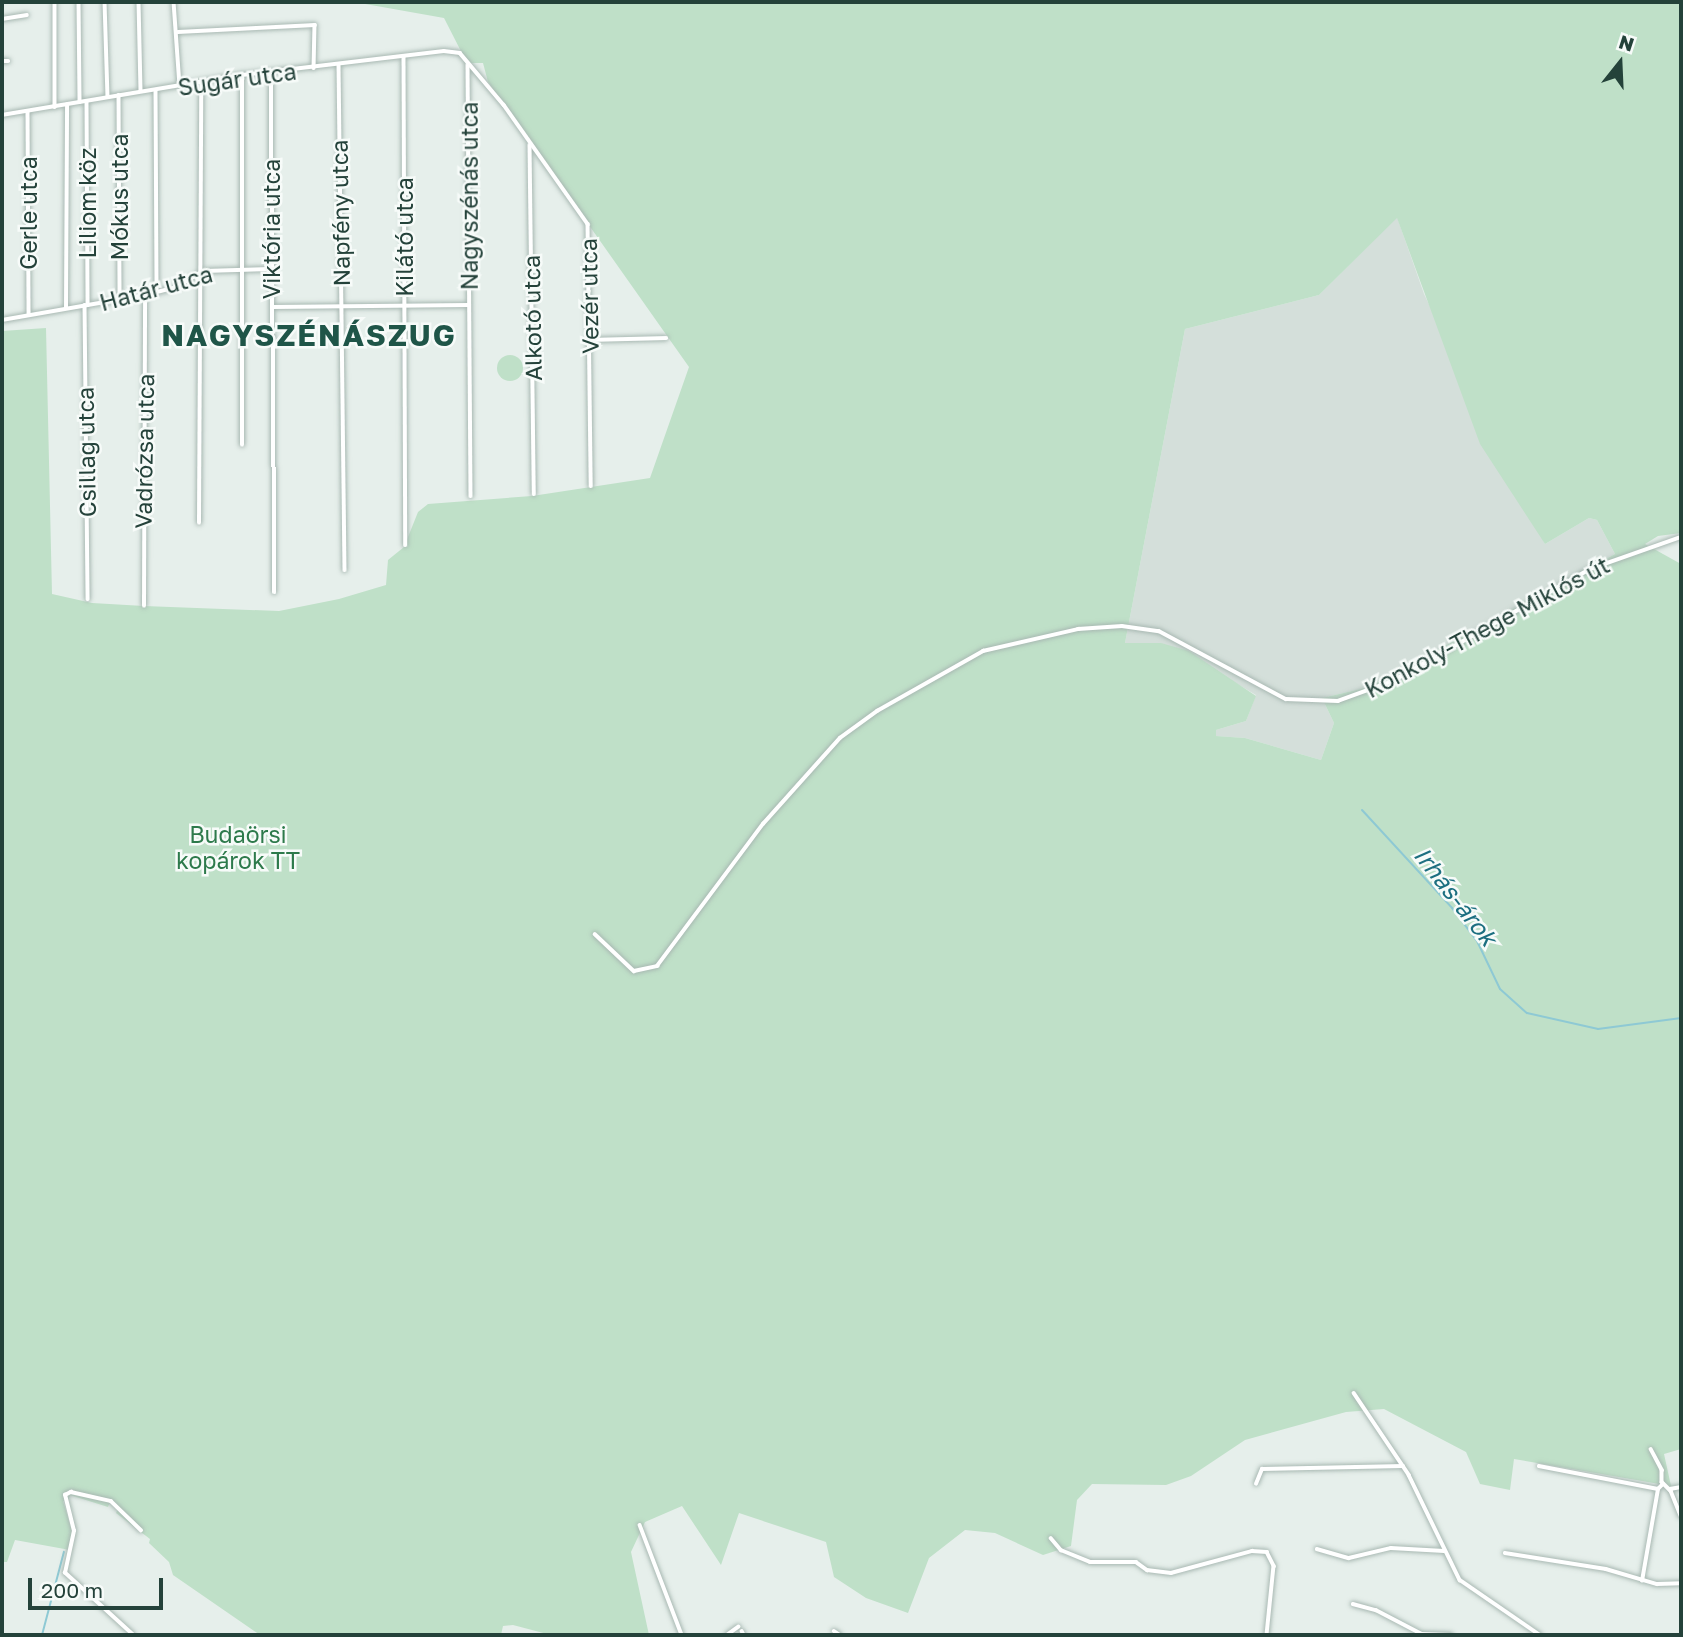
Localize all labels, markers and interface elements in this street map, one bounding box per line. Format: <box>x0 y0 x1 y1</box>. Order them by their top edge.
north arrow <box>1585 28 1655 98</box>
text: N <box>1616 29 1637 56</box>
street label: Sugár utca <box>176 57 298 101</box>
street label: Nagyszénás utca <box>455 102 483 290</box>
street label: Mókus utca <box>105 133 133 261</box>
street label: Napfény utca <box>325 139 355 287</box>
street label: Liliom köz <box>73 148 101 258</box>
street label: Gerle utca <box>14 156 42 270</box>
street label: Viktória utca <box>257 159 285 299</box>
street label: Kilátó utca <box>390 177 418 297</box>
street label: Vezér utca <box>574 238 604 354</box>
street label: Alkotó utca <box>517 255 547 381</box>
street label: Határ utca <box>96 260 216 316</box>
district label: NAGYSZÉNÁSZUG <box>163 317 455 353</box>
street label: Vadrózsa utca <box>129 373 159 529</box>
street label: Csillag utca <box>71 387 101 517</box>
street label: Konkoly-Thege Miklós út <box>1360 551 1614 703</box>
park label: Budaörsi kopárok TT <box>176 820 300 874</box>
water label: Irhás-árok <box>1408 841 1504 951</box>
scale bar <box>32 1564 166 1608</box>
text: 200 m <box>41 1577 103 1603</box>

